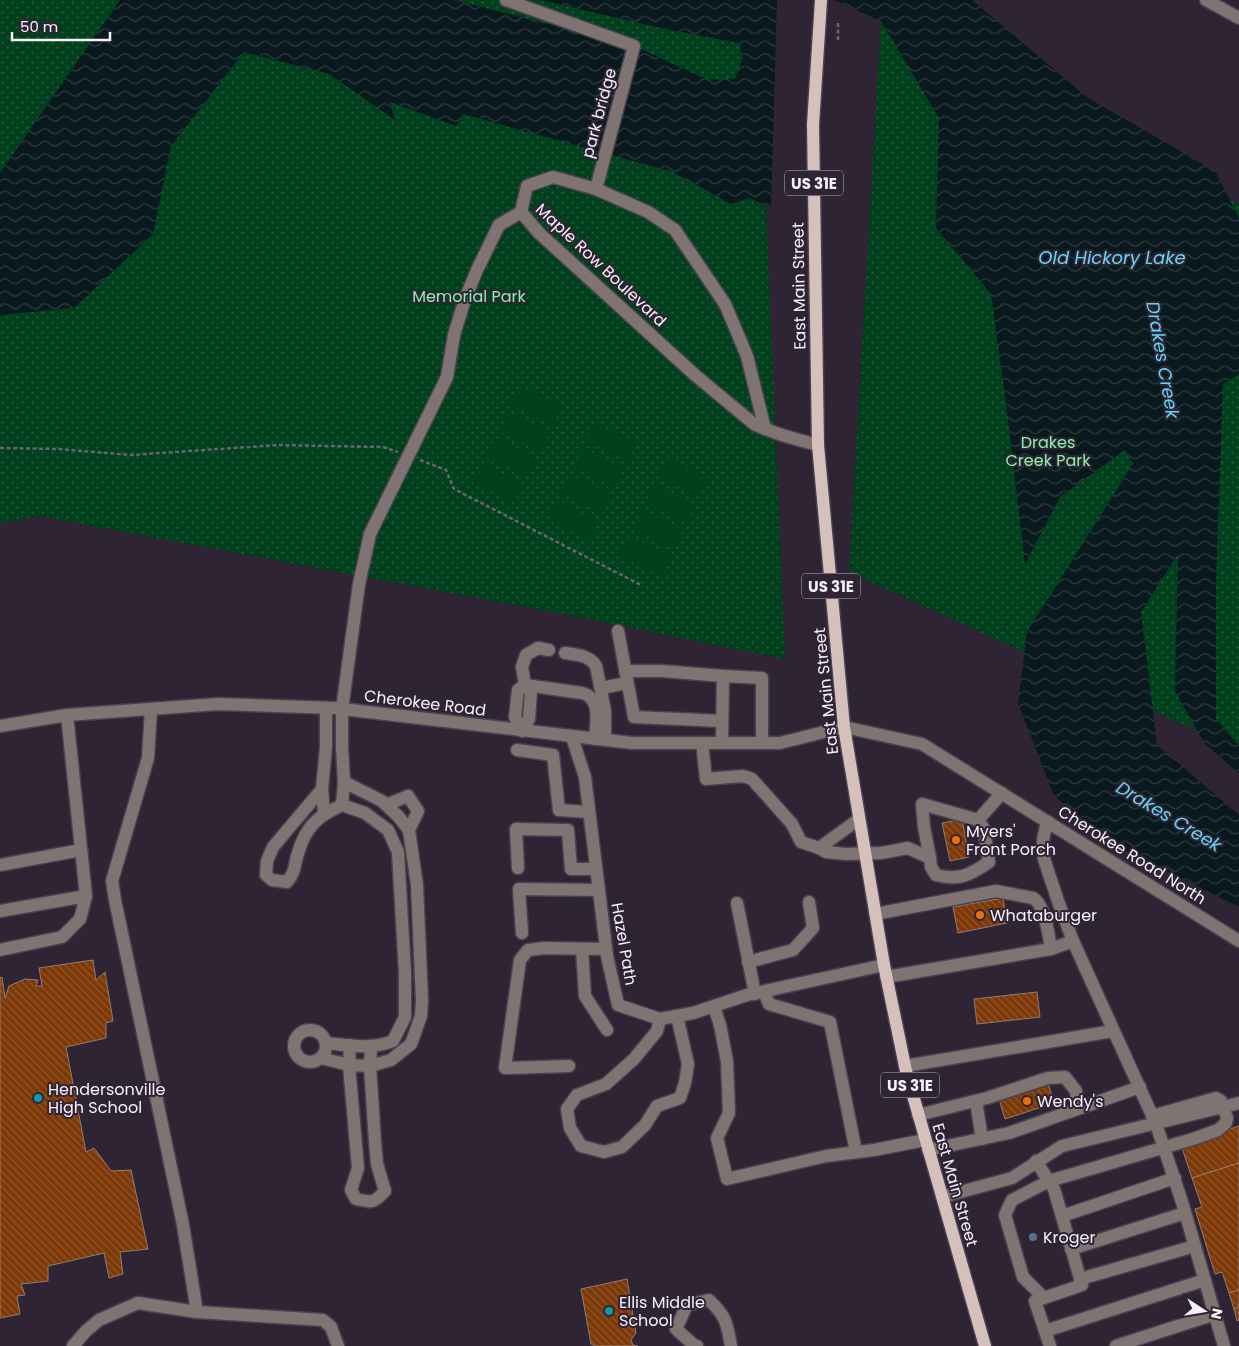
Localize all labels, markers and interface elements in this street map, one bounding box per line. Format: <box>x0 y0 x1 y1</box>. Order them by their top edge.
scale bar <box>12 10 110 42</box>
text: 50 m <box>20 16 58 37</box>
street label: park bridge <box>576 65 622 161</box>
road number: US 31E <box>785 170 843 196</box>
street label: Maple Row Boulevard <box>530 198 672 332</box>
street label: East Main Street <box>786 222 812 350</box>
water label: Old Hickory Lake <box>1038 245 1186 270</box>
park label: Memorial Park <box>412 285 527 308</box>
water label: Drakes Creek <box>1140 299 1186 421</box>
park label: Drakes Creek Park <box>1006 431 1091 472</box>
road number: US 31E <box>802 574 860 598</box>
street label: East Main Street <box>808 626 844 756</box>
street label: Cherokee Road <box>363 684 487 722</box>
water label: Drakes Creek <box>1112 775 1227 858</box>
street label: Cherokee Road North <box>1054 800 1210 910</box>
place label: Myers' Front Porch <box>966 820 1056 861</box>
marker: Myers' Front Porch <box>950 834 962 846</box>
street label: Hazel Path <box>605 901 643 987</box>
place label: Whataburger <box>990 904 1097 927</box>
marker: Whataburger <box>974 909 986 921</box>
road number: US 31E <box>881 1072 939 1098</box>
place label: Hendersonville High School <box>48 1078 166 1119</box>
place label: Wendy's <box>1037 1090 1104 1113</box>
marker: Hendersonville High School <box>32 1092 44 1104</box>
marker: Wendy's <box>1021 1095 1033 1107</box>
street label: East Main Street <box>926 1121 984 1250</box>
place label: Kroger <box>1043 1226 1096 1249</box>
marker: Kroger <box>1027 1231 1039 1243</box>
north arrow <box>1179 1286 1229 1336</box>
place label: Ellis Middle School <box>619 1291 705 1332</box>
marker: Ellis Middle School <box>603 1305 615 1317</box>
text: N <box>1206 1306 1228 1321</box>

